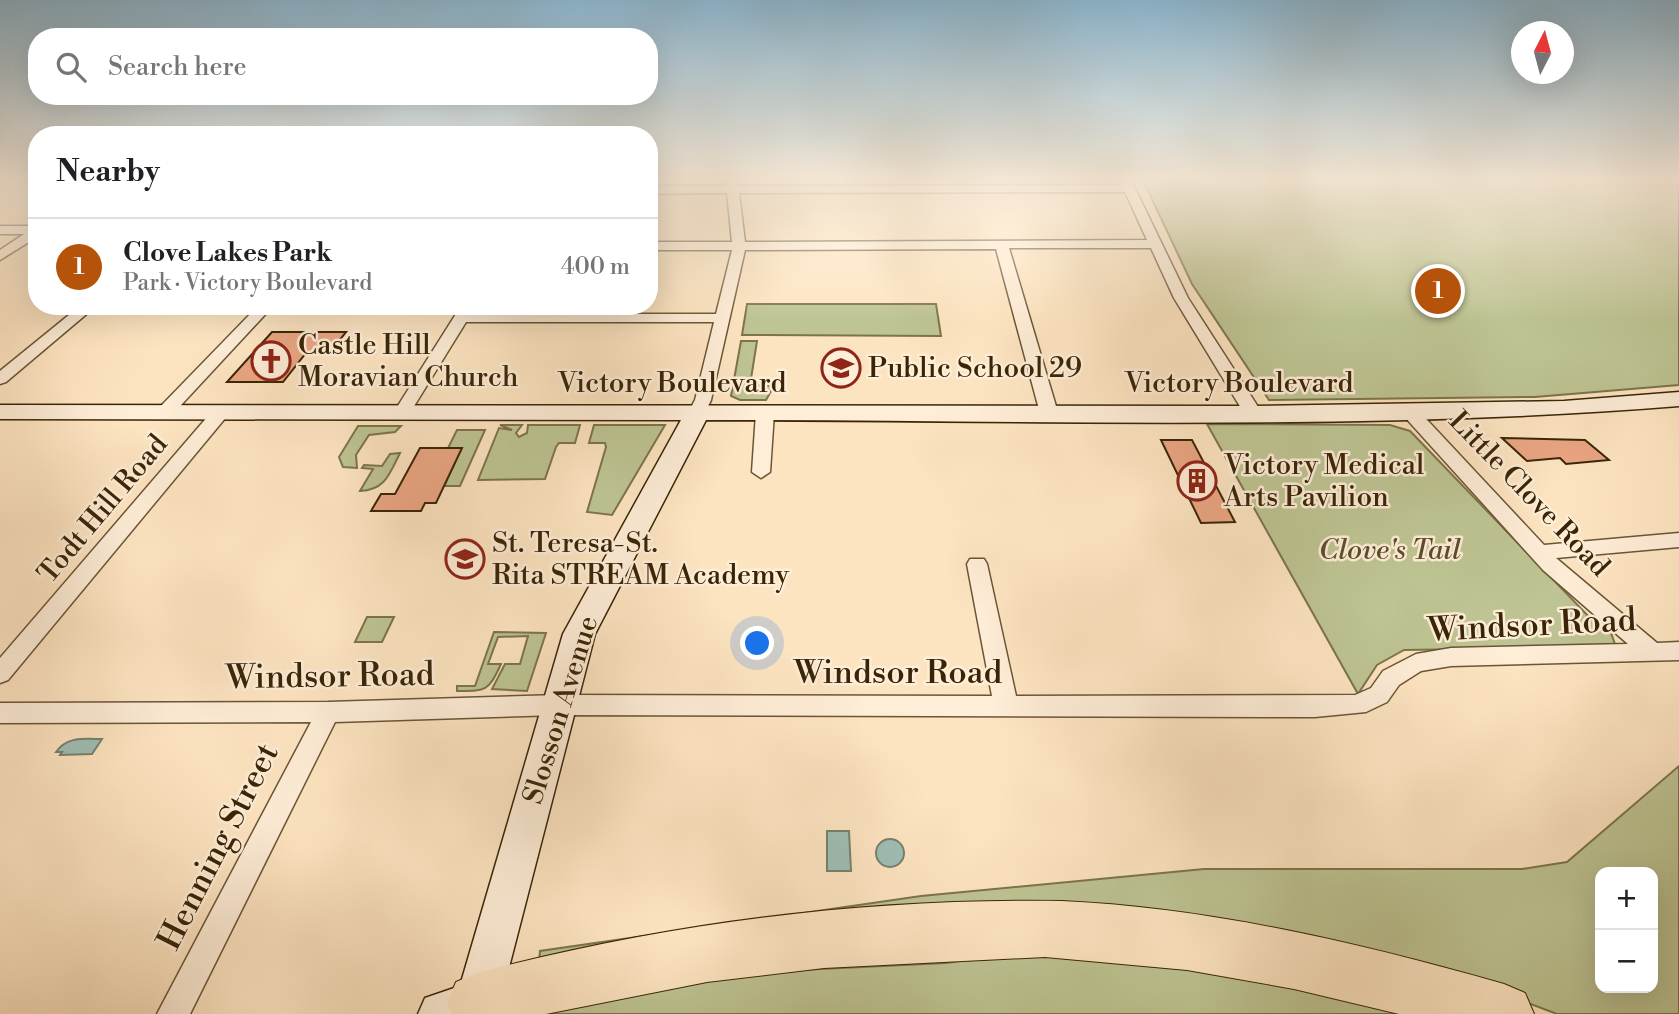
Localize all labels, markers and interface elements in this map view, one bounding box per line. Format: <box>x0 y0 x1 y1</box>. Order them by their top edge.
north arrow <box>1511 21 1574 84</box>
search box <box>28 28 658 105</box>
icon: search <box>52 48 90 86</box>
text: Search here <box>108 51 247 83</box>
text: Nearby <box>56 153 160 191</box>
text: Clove Lakes Park <box>123 237 332 269</box>
text: 1 <box>73 253 85 281</box>
text: 400 m <box>561 253 630 281</box>
pin: 1 <box>1415 265 1461 317</box>
text: Park · Victory Boulevard <box>123 269 372 297</box>
place label: Castle Hill Moravian Church <box>298 328 519 395</box>
church icon: Castle Hill Moravian Church <box>250 340 292 382</box>
school or university icon: Public School 29 <box>820 347 862 389</box>
place label: Public School 29 <box>868 351 1082 386</box>
street label: Victory Boulevard <box>556 366 787 401</box>
street label: Victory Boulevard <box>1123 366 1354 401</box>
street label: Little Clove Road <box>1441 404 1617 584</box>
street label: Todt Hill Road <box>31 427 175 591</box>
place label: Victory Medical Arts Pavilion <box>1223 448 1424 515</box>
building icon: Victory Medical Arts Pavilion <box>1176 460 1218 502</box>
place label: St. Teresa-St. Rita STREAM Academy <box>492 526 790 593</box>
park label: Clove's Tail <box>1319 533 1461 568</box>
school or university icon: St. Teresa-St. Rita STREAM Academy <box>444 538 486 580</box>
street label: Windsor Road <box>1426 600 1637 652</box>
street label: Slosson Avenue <box>516 612 606 808</box>
your location <box>740 626 774 660</box>
street label: Windsor Road <box>793 653 1003 694</box>
street label: Windsor Road <box>224 655 435 699</box>
street label: Henning Street <box>149 736 289 957</box>
map controls <box>1595 867 1658 993</box>
button: + <box>1595 867 1658 930</box>
button: − <box>1595 930 1658 993</box>

